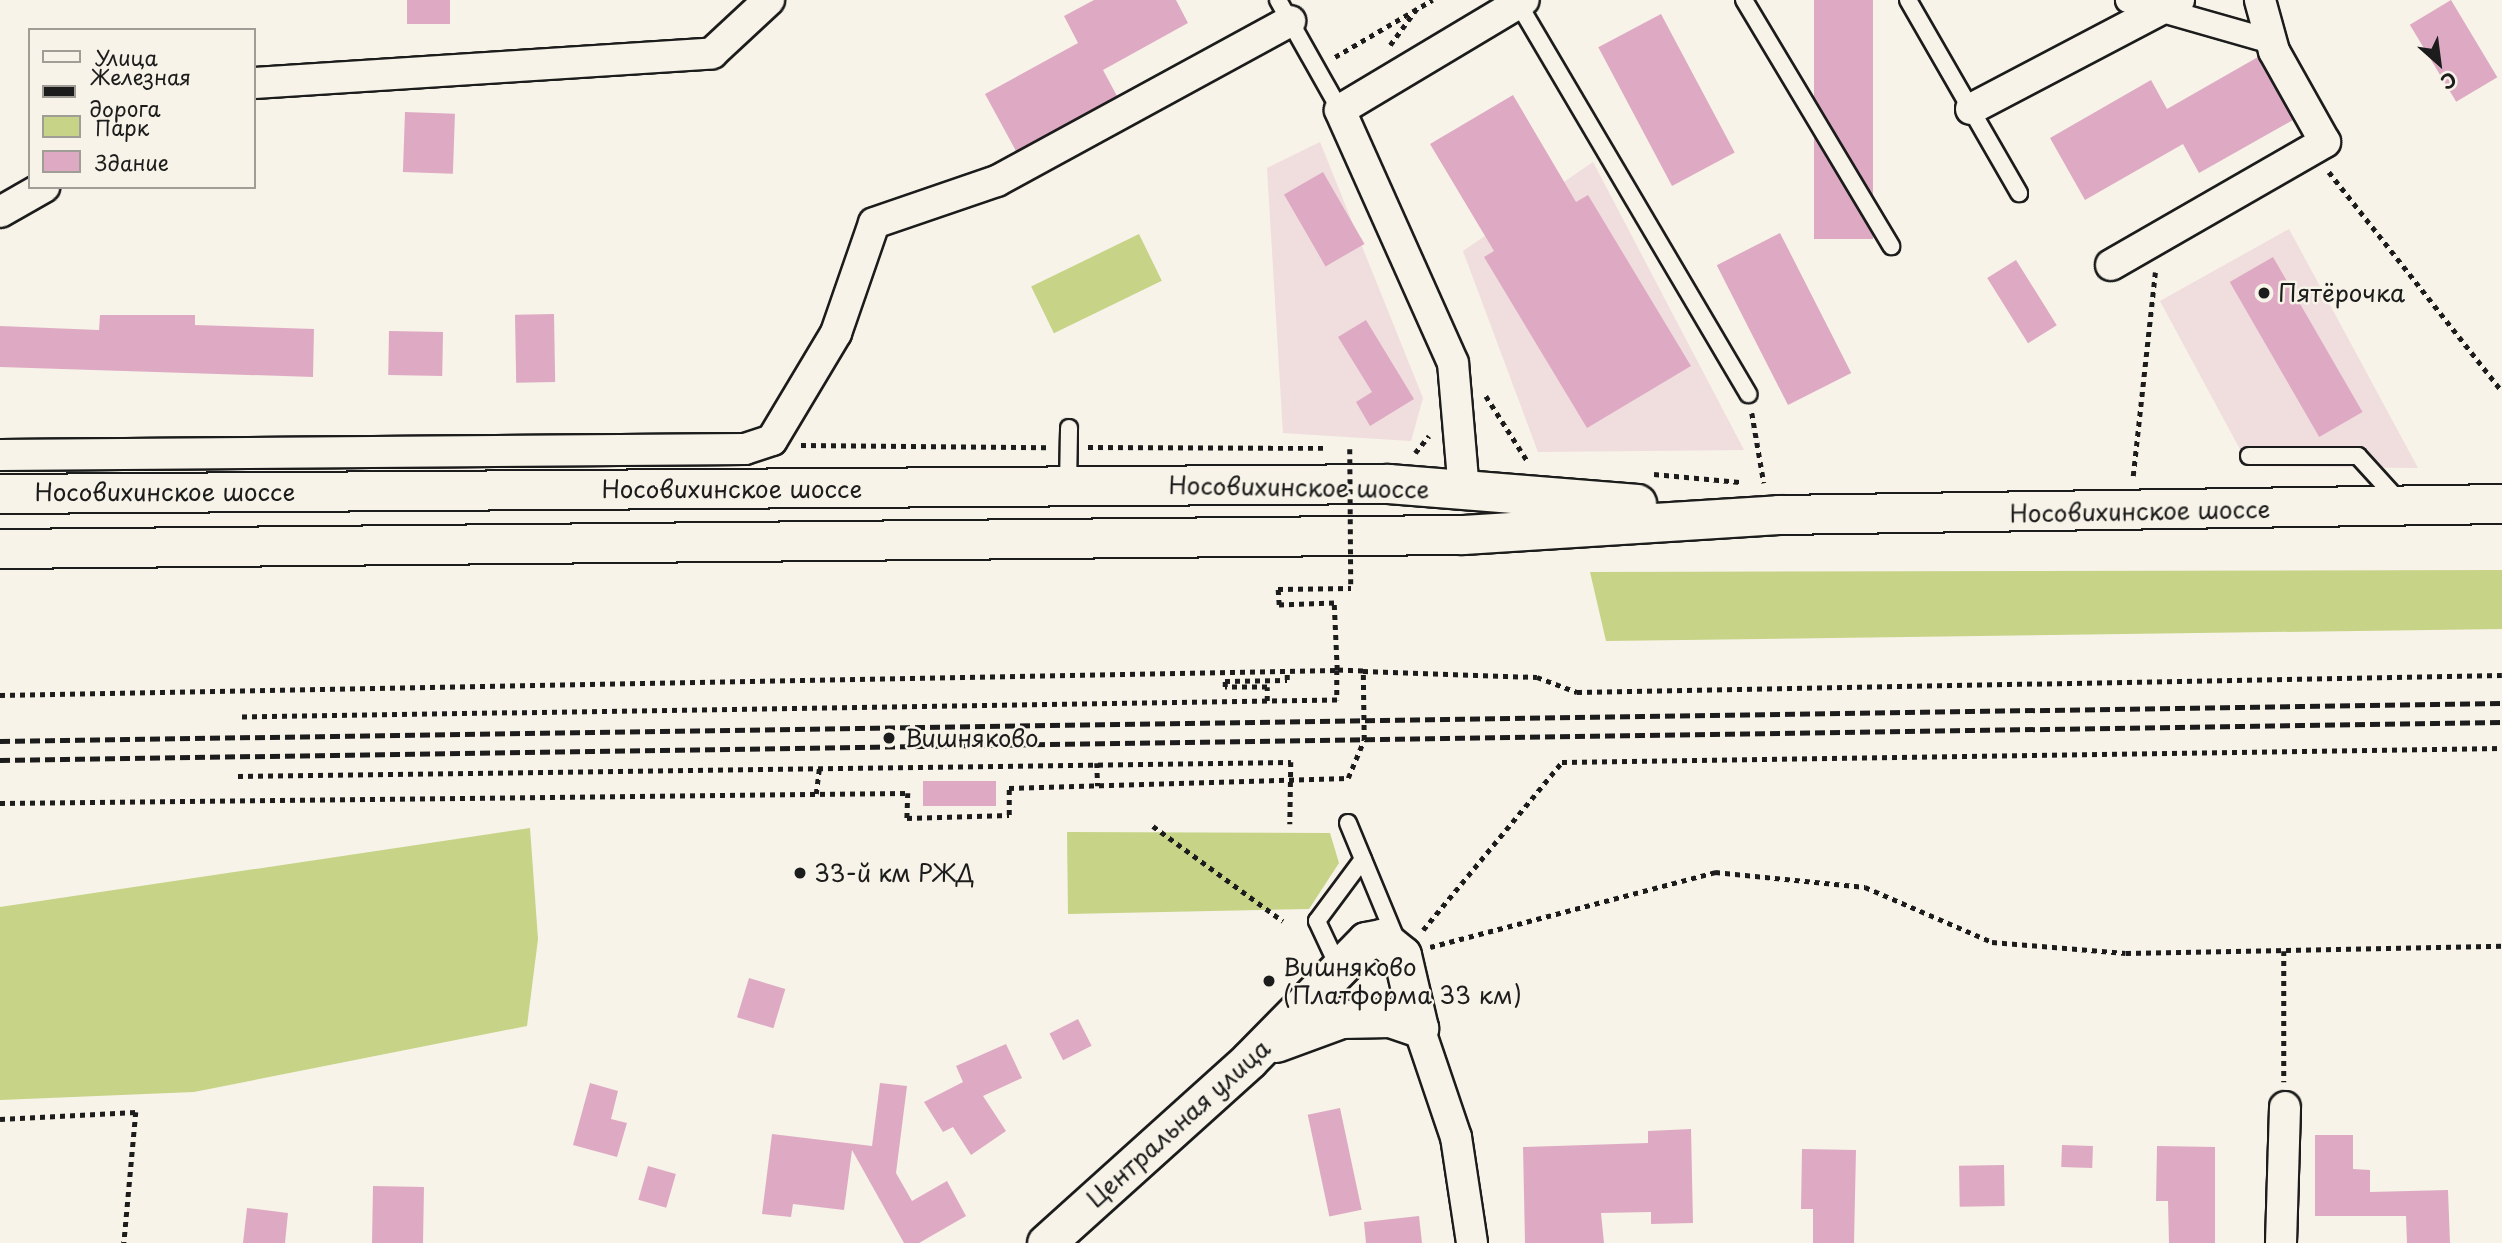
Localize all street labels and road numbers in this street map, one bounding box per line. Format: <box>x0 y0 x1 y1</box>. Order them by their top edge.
street label: Носовихинское шоссе <box>1169 470 1429 504</box>
street label: Носовихинское шоссе <box>602 475 862 503</box>
street label: Носовихинское шоссе <box>35 478 295 506</box>
street label: Носовихинское шоссе <box>2010 494 2270 528</box>
street label: Центральная улица <box>1080 1033 1276 1213</box>

